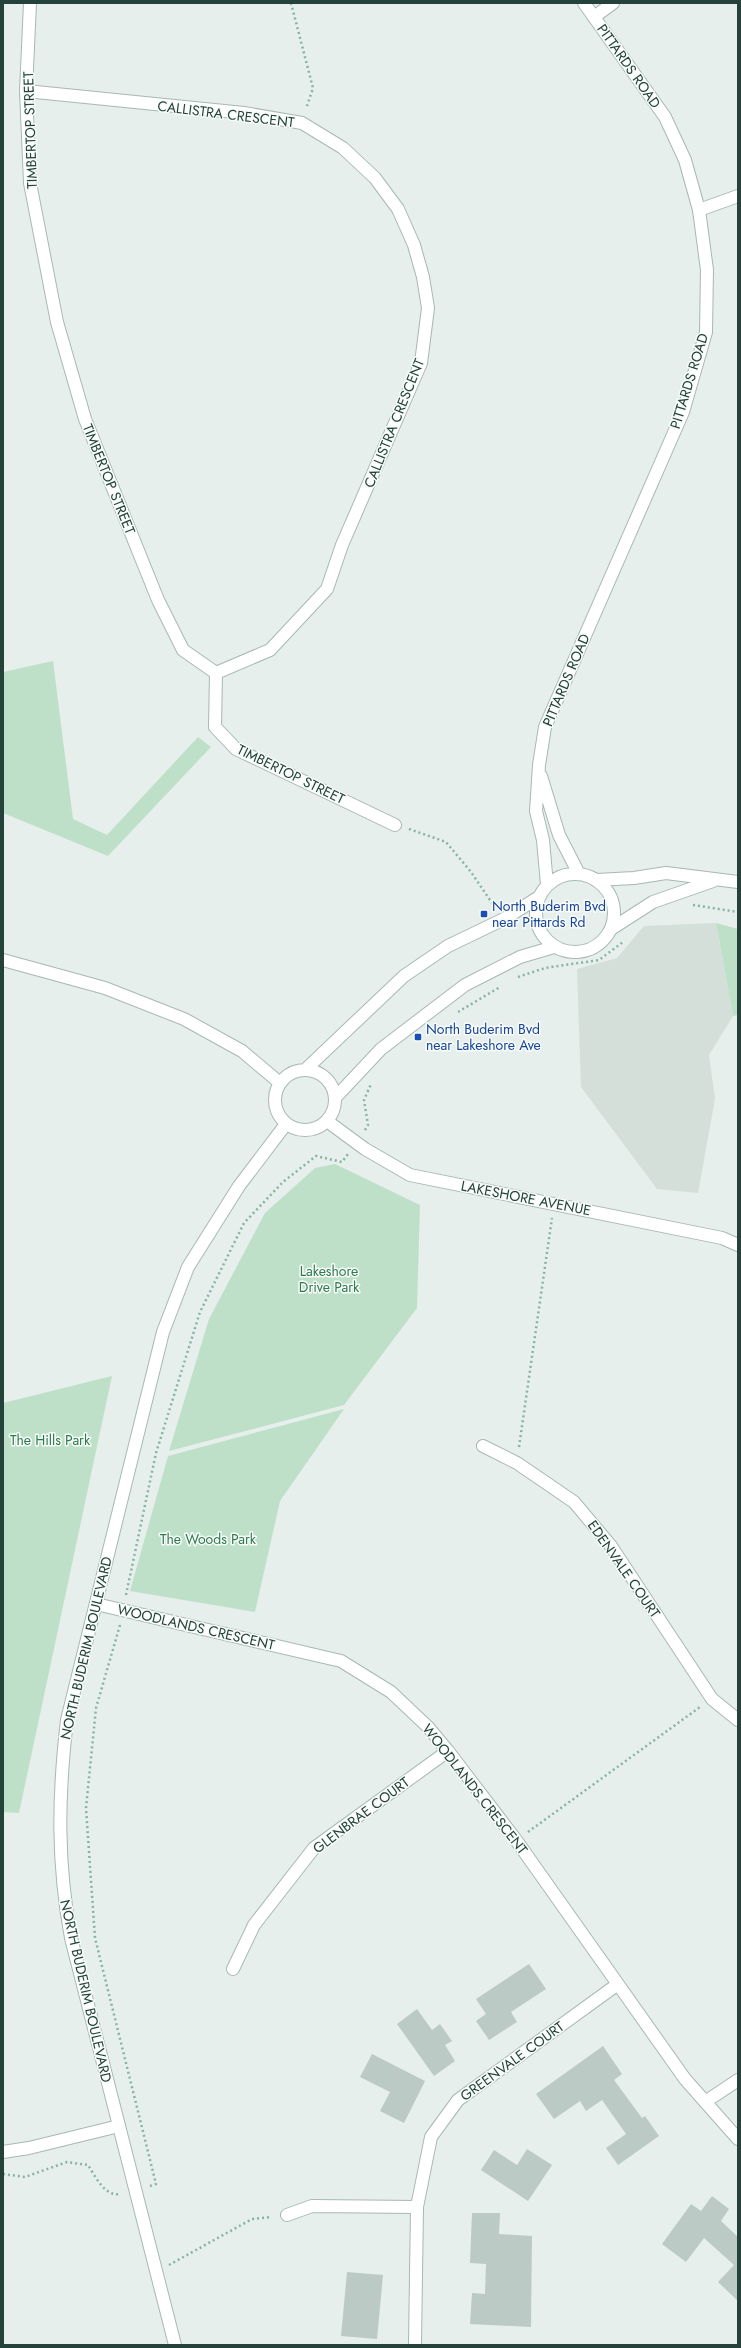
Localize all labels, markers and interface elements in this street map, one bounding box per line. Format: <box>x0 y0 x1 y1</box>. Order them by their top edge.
street label: PITTARDS ROAD <box>592 20 666 112</box>
street label: TIMBERTOP STREET <box>18 71 42 189</box>
street label: CALLISTRA CRESCENT <box>157 96 296 132</box>
street label: PITTARDS ROAD <box>665 331 713 431</box>
street label: CALLISTRA CRESCENT <box>359 355 429 491</box>
street label: TIMBERTOP STREET <box>78 421 140 538</box>
street label: PITTARDS ROAD <box>537 631 595 729</box>
street label: TIMBERTOP STREET <box>234 739 349 809</box>
place label: North Buderim Bvd near Pittards Rd <box>492 896 606 932</box>
marker: North Buderim Bvd near Pittards Rd <box>479 909 489 919</box>
place label: North Buderim Bvd near Lakeshore Ave <box>426 1019 541 1055</box>
marker: North Buderim Bvd near Lakeshore Ave <box>413 1032 423 1042</box>
street label: LAKESHORE AVENUE <box>459 1176 593 1220</box>
park label: Lakeshore Drive Park <box>299 1261 360 1297</box>
park label: The Hills Park <box>10 1430 91 1450</box>
street label: EDENVALE COURT <box>583 1516 665 1622</box>
park label: The Woods Park <box>160 1529 257 1549</box>
street label: NORTH BUDERIM BOULEVARD <box>55 1555 117 1741</box>
street label: WOODLANDS CRESCENT <box>115 1599 277 1655</box>
street label: WOODLANDS CRESCENT <box>418 1719 533 1859</box>
street label: GLENBRAE COURT <box>309 1772 414 1858</box>
street label: NORTH BUDERIM BOULEVARD <box>55 1898 117 2084</box>
street label: GREENVALE COURT <box>456 2016 568 2106</box>

